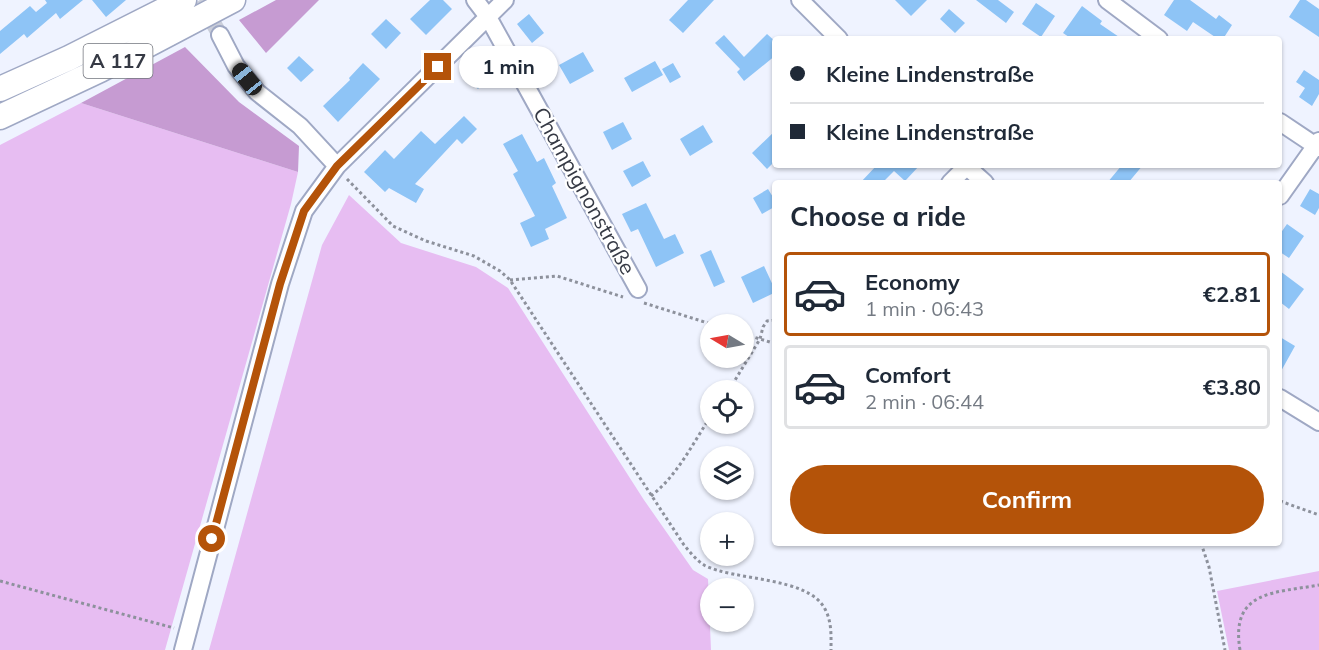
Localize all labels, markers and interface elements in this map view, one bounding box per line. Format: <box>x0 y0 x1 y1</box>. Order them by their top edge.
road number: A 117 <box>84 44 152 78</box>
callout: 1 min <box>459 46 558 88</box>
route end <box>424 53 451 80</box>
text: 1 min <box>482 54 535 79</box>
car <box>229 59 265 99</box>
text: Kleine Lindenstraße <box>826 60 1034 88</box>
street label: Champignonstraße <box>528 102 642 279</box>
text: Kleine Lindenstraße <box>826 118 1034 146</box>
text: Choose a ride <box>790 199 966 233</box>
icon: car <box>793 267 847 321</box>
text: Economy <box>865 268 960 296</box>
text: €2.81 <box>1203 280 1261 308</box>
text: 1 min · 06:43 <box>865 296 984 321</box>
north arrow <box>700 314 754 368</box>
map controls <box>700 314 754 632</box>
icon: car <box>793 360 847 414</box>
text: Comfort <box>865 361 951 389</box>
text: €3.80 <box>1203 373 1261 401</box>
button: locate <box>700 380 754 434</box>
text: 2 min · 06:44 <box>865 389 984 414</box>
button: layers <box>700 446 754 500</box>
button: Confirm <box>790 465 1264 534</box>
button: + <box>700 512 754 566</box>
route start <box>198 525 225 552</box>
button: − <box>700 578 754 632</box>

